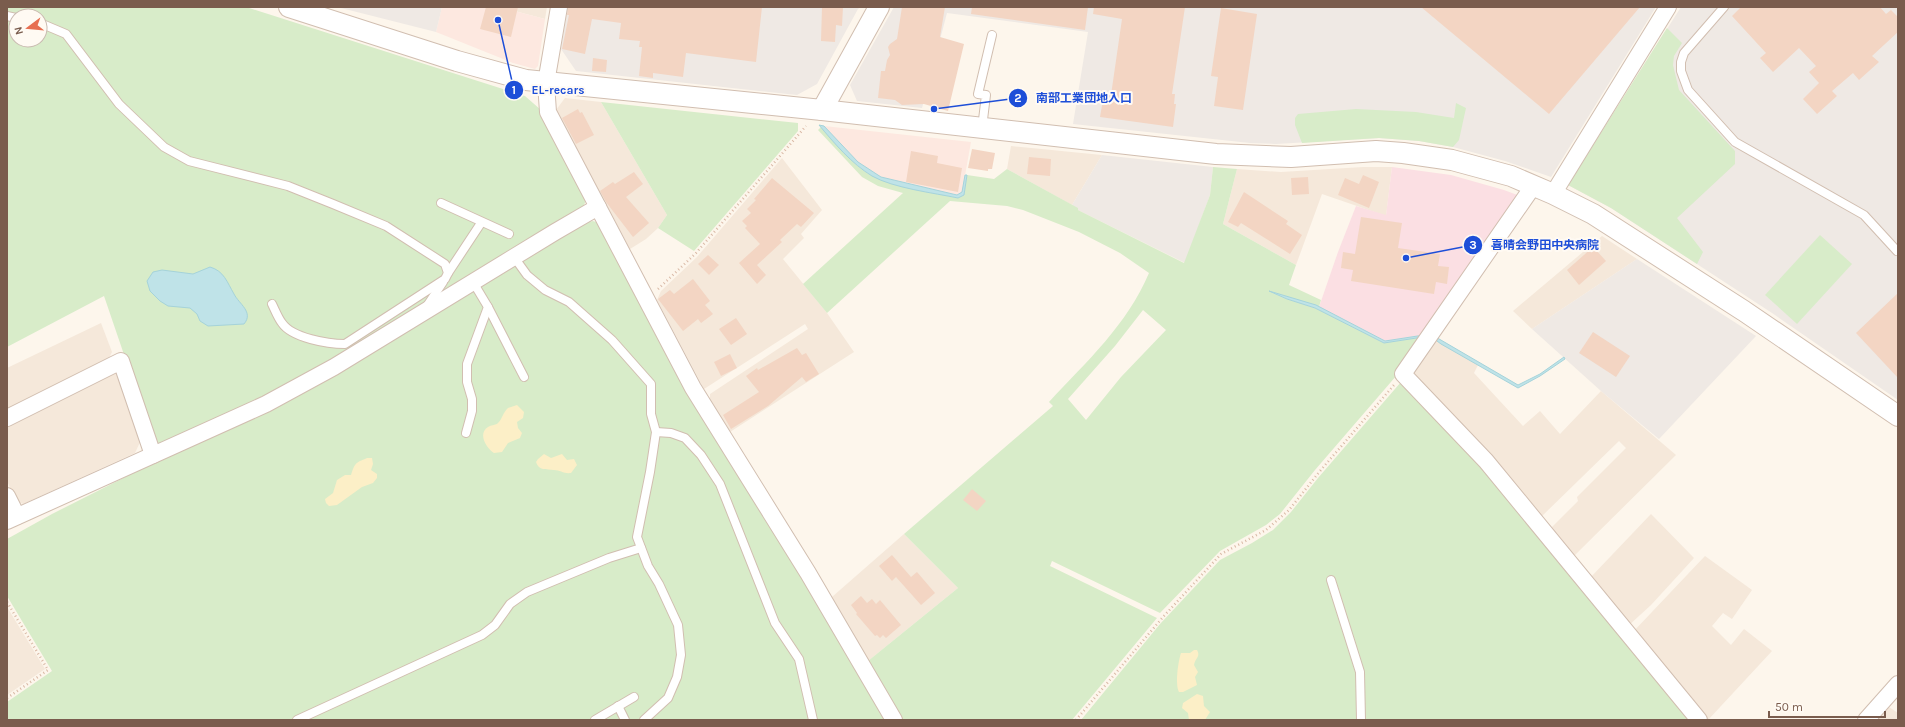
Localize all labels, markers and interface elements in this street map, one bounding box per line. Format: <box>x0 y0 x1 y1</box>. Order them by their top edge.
north arrow <box>8 8 48 48</box>
text: N <box>12 25 26 36</box>
callout: EL-recars <box>504 78 593 102</box>
text: 1 <box>512 83 516 97</box>
text: EL-recars <box>532 83 584 97</box>
callout: 南部工業団地入口 <box>1008 86 1140 110</box>
text: 2 <box>1014 91 1022 105</box>
text: 南部工業団地入口 <box>1036 91 1132 105</box>
callout: 喜晴会野田中央病院 <box>1463 233 1607 257</box>
text: 3 <box>1469 238 1477 252</box>
text: 喜晴会野田中央病院 <box>1491 238 1599 252</box>
scale bar <box>1769 693 1885 719</box>
text: 50 m <box>1775 700 1803 714</box>

